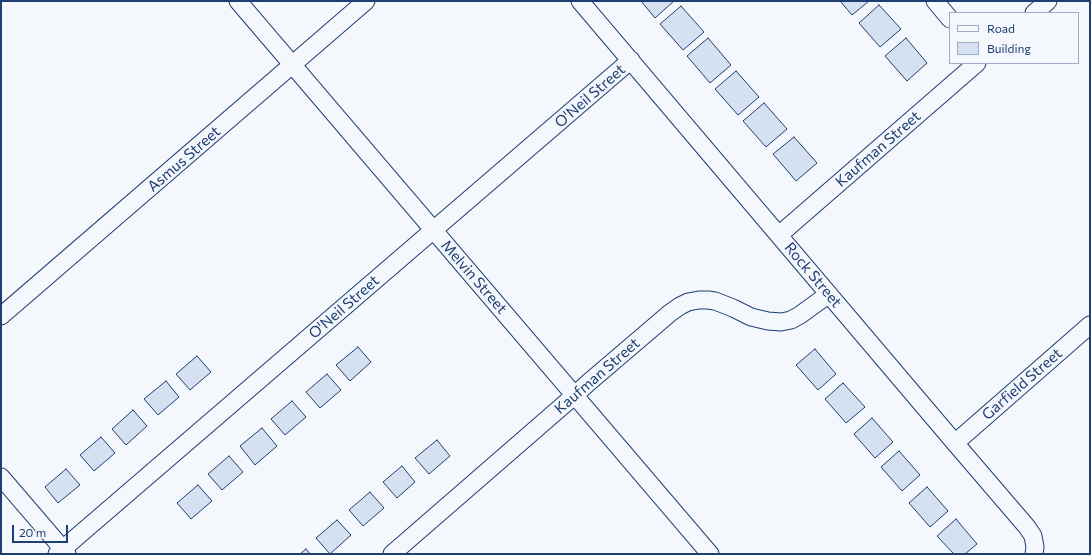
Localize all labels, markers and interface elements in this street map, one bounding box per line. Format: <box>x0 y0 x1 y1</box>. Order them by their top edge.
legend <box>949 12 1079 64</box>
text: Road <box>987 21 1015 35</box>
text: Building <box>987 41 1031 55</box>
street label: O'Neil Street <box>551 61 629 131</box>
street label: Kaufman Street <box>832 107 924 191</box>
street label: Asmus Street <box>144 122 224 196</box>
street label: Melvin Street <box>437 237 511 317</box>
street label: Rock Street <box>781 239 845 311</box>
street label: O'Neil Street <box>305 272 383 342</box>
street label: Kaufman Street <box>551 334 643 418</box>
street label: Garfield Street <box>978 344 1066 424</box>
scale bar <box>14 517 70 543</box>
text: 20 m <box>19 525 46 539</box>

